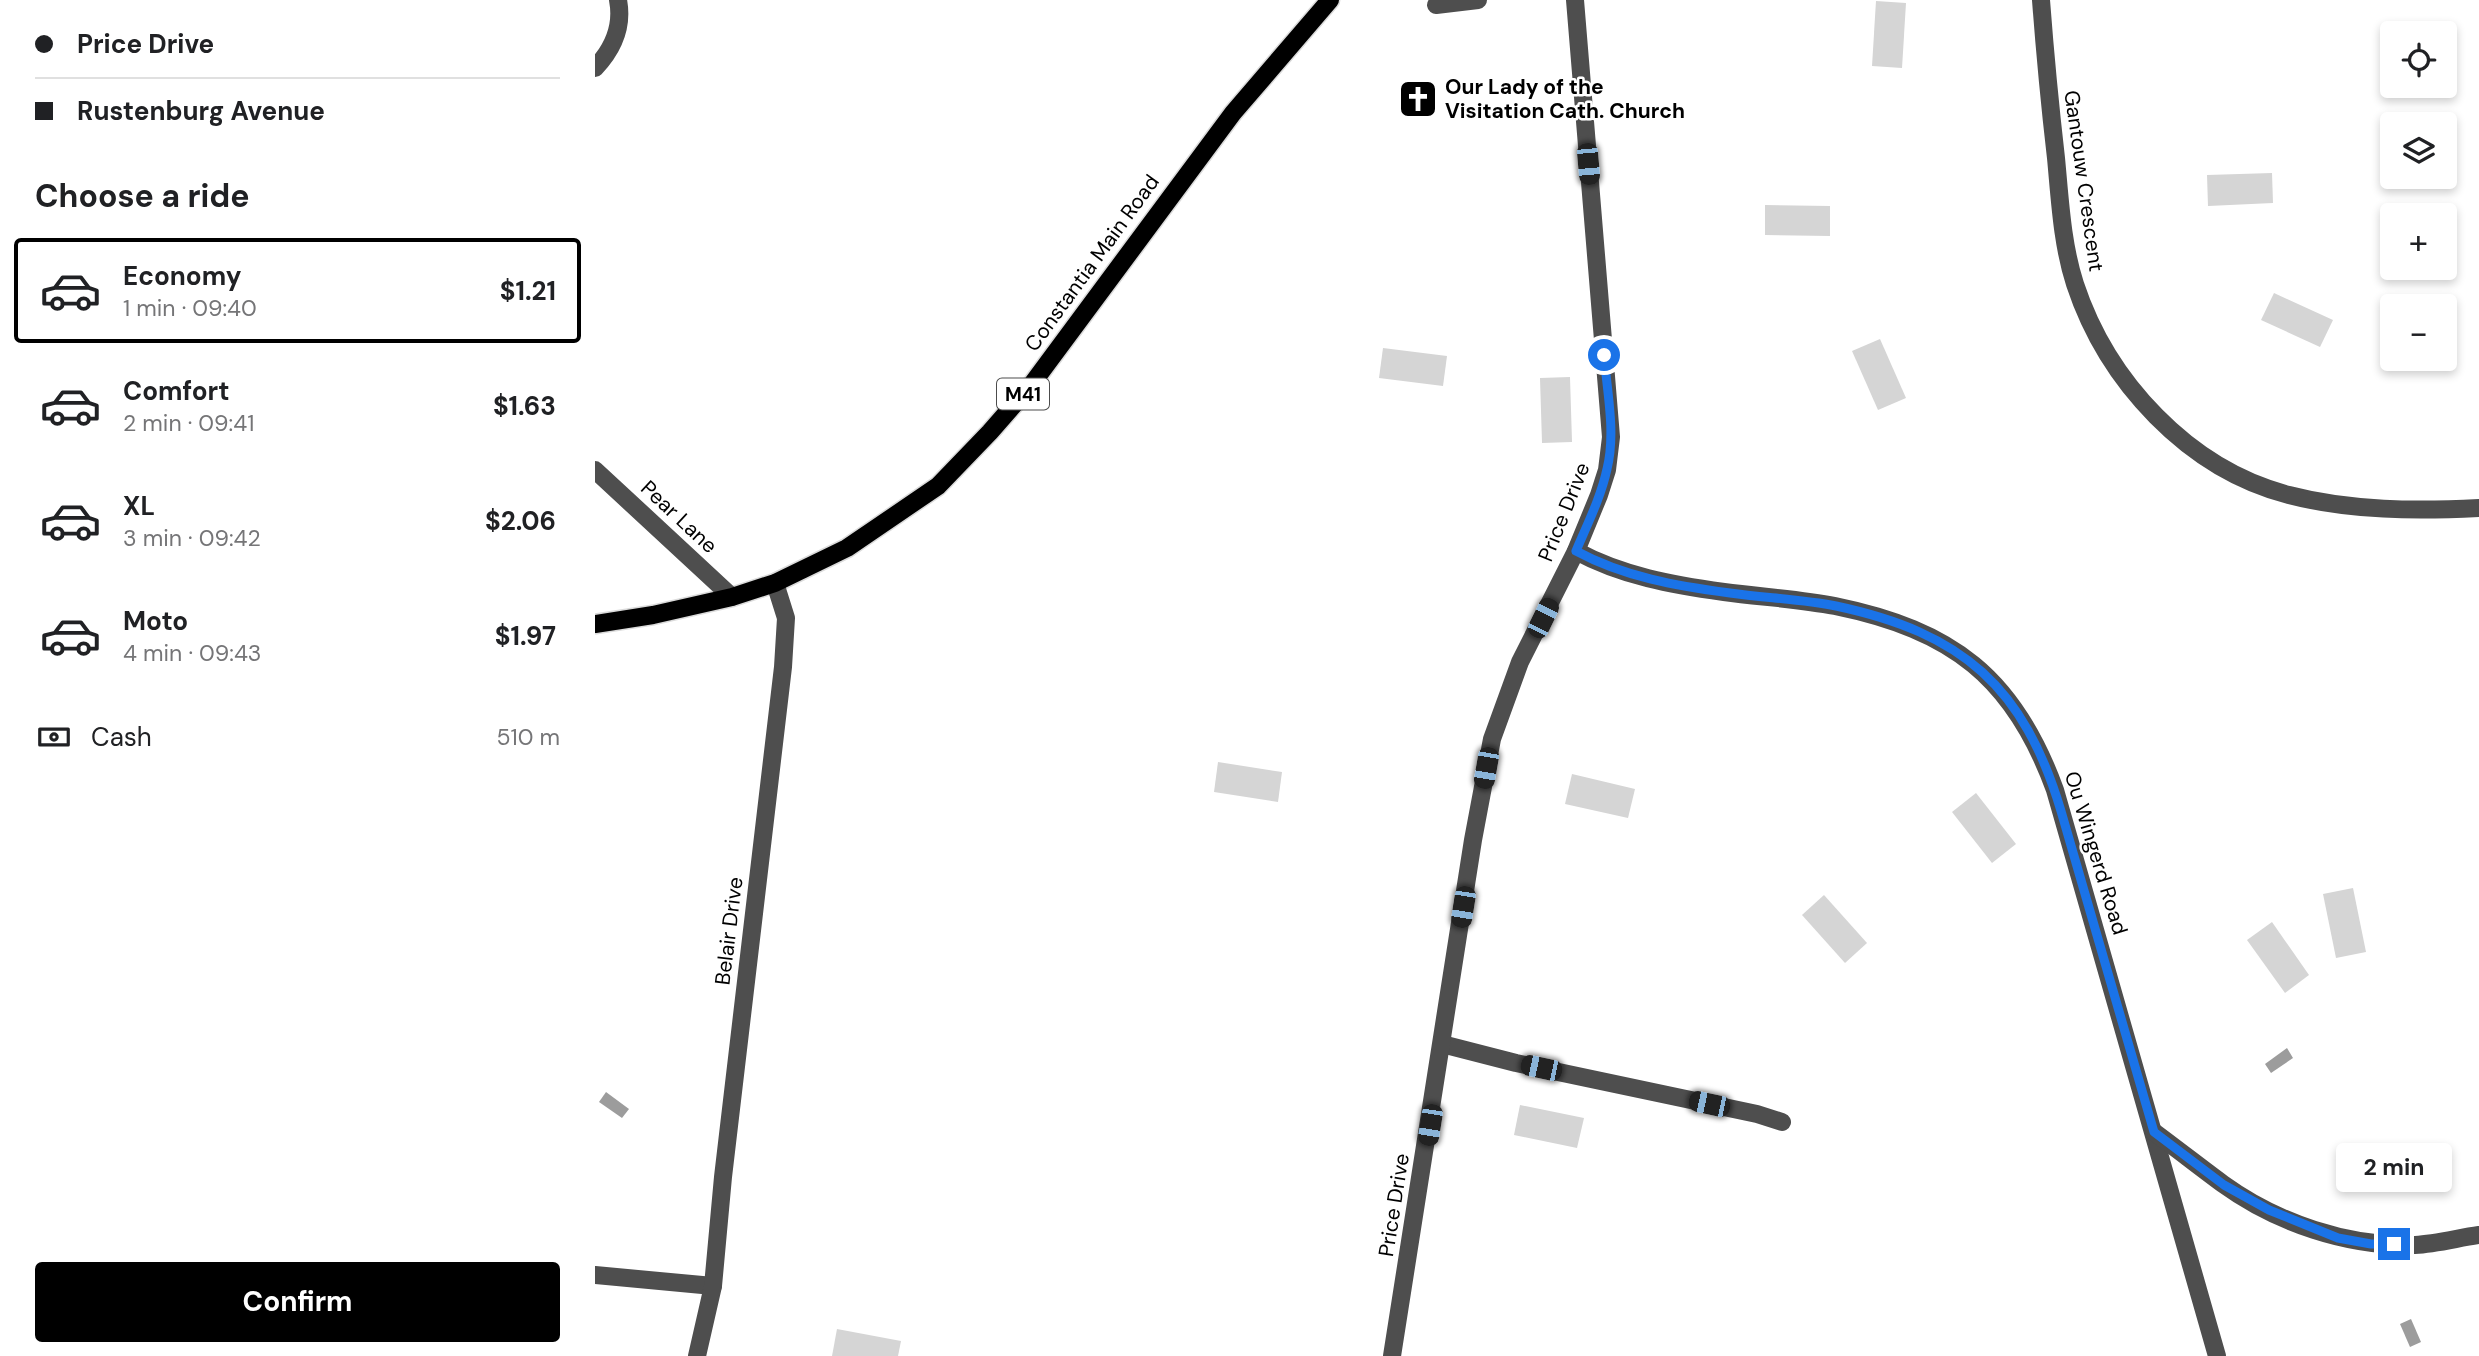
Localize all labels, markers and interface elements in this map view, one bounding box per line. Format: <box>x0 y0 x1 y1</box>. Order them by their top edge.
map controls <box>2380 21 2457 371</box>
button: locate <box>2380 21 2457 98</box>
text: Price Drive <box>77 27 214 61</box>
place label: Our Lady of the Visitation Cath. Church <box>1445 73 1685 125</box>
church icon: Our Lady of the Visitation Cath. Church <box>1397 78 1439 120</box>
street label: Gantouw Crescent <box>2057 89 2111 273</box>
text: Rustenburg Avenue <box>77 94 325 128</box>
button: layers <box>2380 112 2457 189</box>
car <box>1576 142 1601 186</box>
street label: Constantia Main Road <box>1018 169 1166 357</box>
text: Choose a ride <box>35 175 250 217</box>
button: + <box>2380 203 2457 280</box>
icon: car <box>39 259 102 322</box>
text: Economy <box>123 259 241 293</box>
text: $1.21 <box>500 274 556 308</box>
text: 1 min · 09:40 <box>123 293 257 323</box>
button: − <box>2380 294 2457 371</box>
route start <box>1588 339 1620 371</box>
icon: car <box>39 374 102 437</box>
text: Comfort <box>123 374 229 408</box>
road number: M41 <box>997 378 1049 410</box>
text: $1.63 <box>493 389 556 423</box>
text: 2 min · 09:41 <box>123 408 254 438</box>
street label: Price Drive <box>1531 458 1597 566</box>
street label: Pear Lane <box>635 474 723 560</box>
icon: car <box>39 489 102 552</box>
text: XL <box>123 489 155 523</box>
text: $2.06 <box>485 504 556 538</box>
text: 3 min · 09:42 <box>123 523 261 553</box>
car <box>1525 595 1562 641</box>
icon: car <box>39 604 102 667</box>
text: Moto <box>123 604 188 638</box>
text: $1.97 <box>495 619 556 653</box>
text: 4 min · 09:43 <box>123 638 261 668</box>
icon: cash <box>35 718 73 756</box>
text: Cash <box>91 720 152 754</box>
text: 510 m <box>496 722 560 752</box>
car <box>1473 745 1500 791</box>
street label: Ou Wingerd Road <box>2058 768 2134 938</box>
street label: Belair Drive <box>708 875 750 987</box>
car <box>1450 885 1477 929</box>
car <box>1519 1053 1564 1083</box>
car <box>1687 1089 1732 1119</box>
car <box>1417 1103 1444 1147</box>
callout: 2 min <box>2336 1142 2452 1192</box>
street label: Price Drive <box>1372 1151 1416 1259</box>
text: 2 min <box>2364 1152 2424 1182</box>
route end <box>2378 1228 2410 1260</box>
button: Confirm <box>35 1262 560 1342</box>

